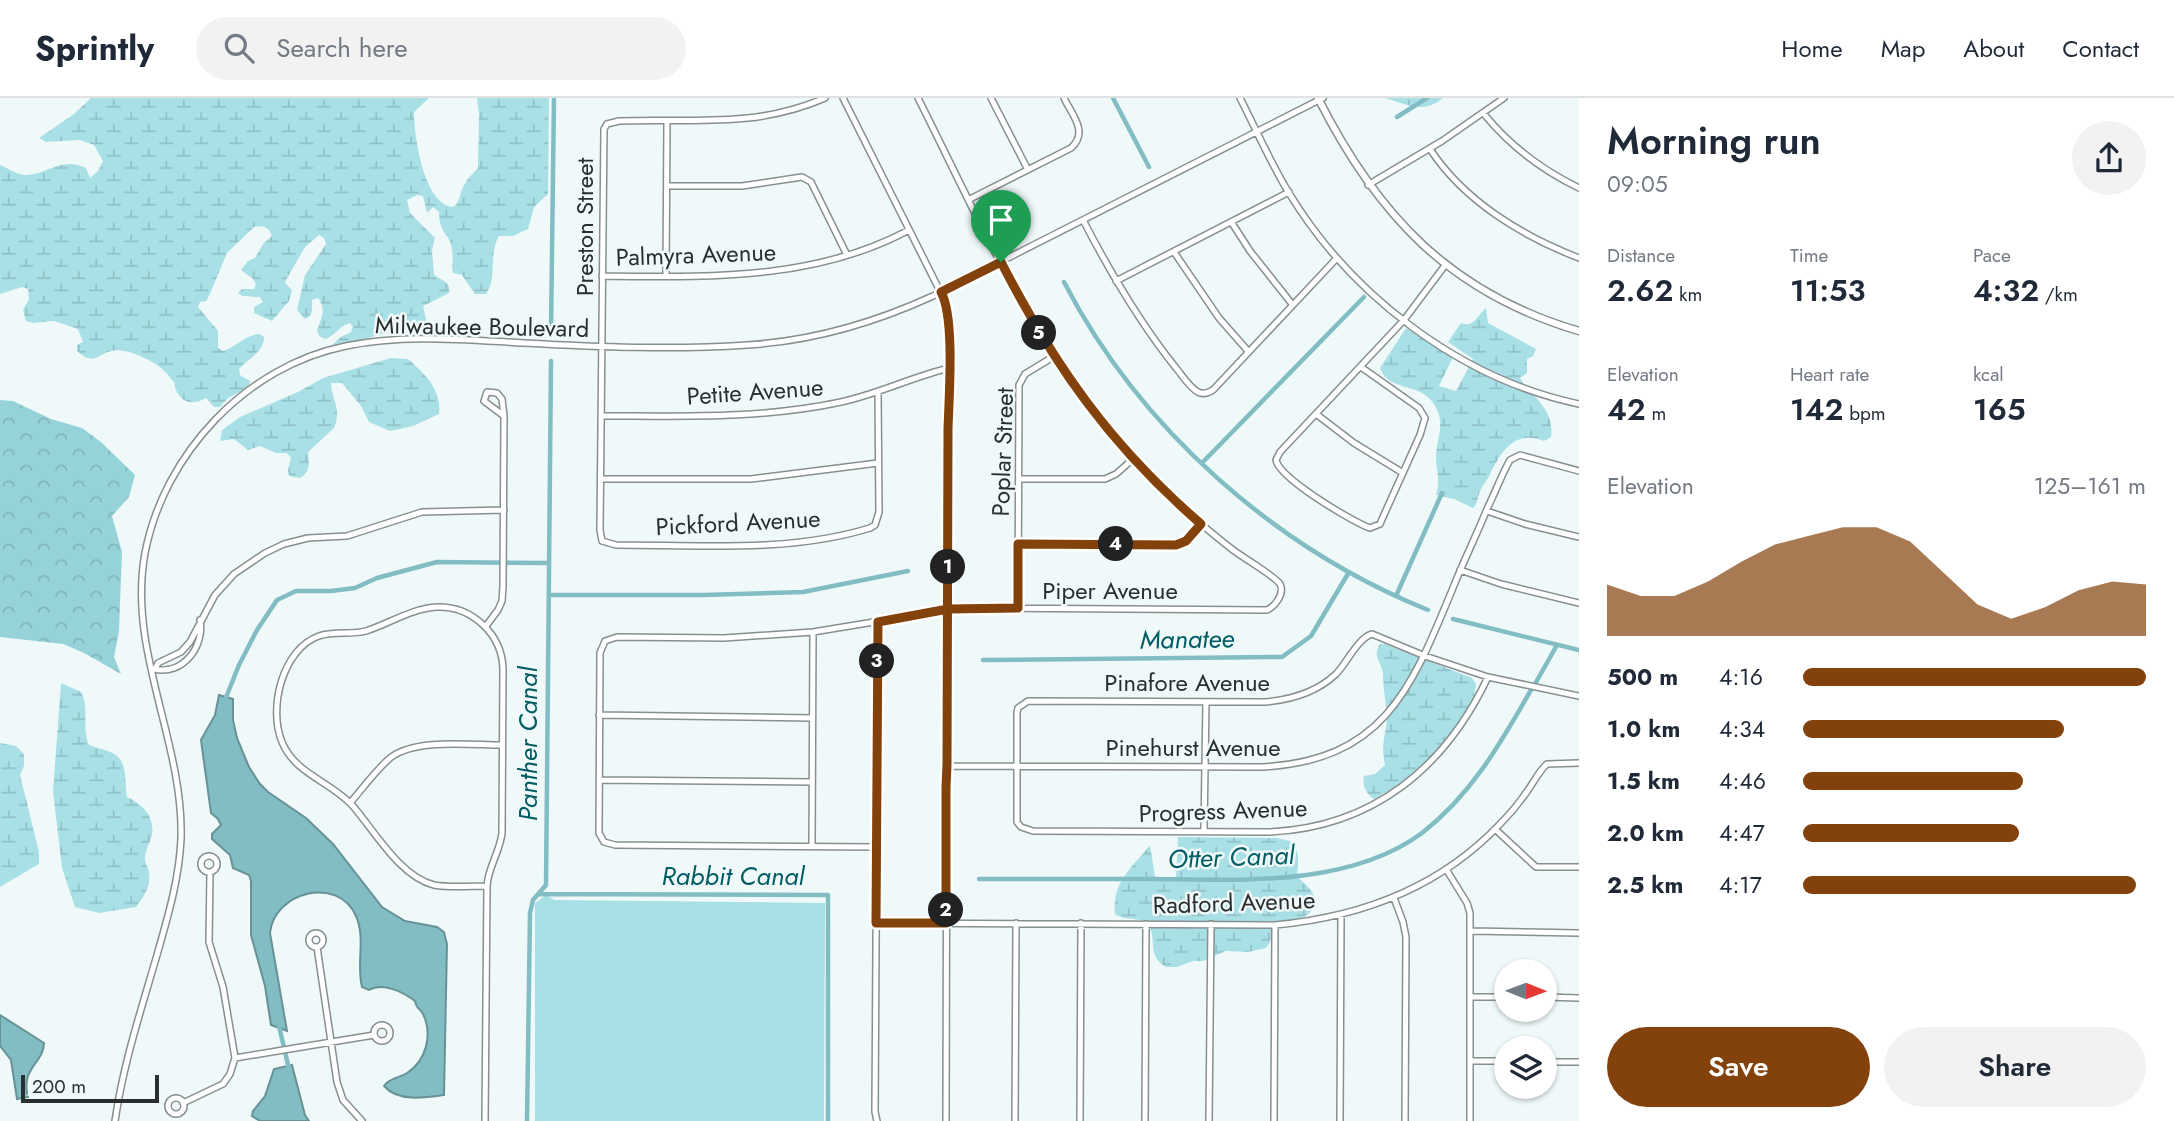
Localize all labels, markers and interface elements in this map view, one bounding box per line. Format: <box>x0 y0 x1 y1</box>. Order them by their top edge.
search box <box>196 17 686 80</box>
text: Sprintly <box>35 25 154 72</box>
icon: search <box>220 29 258 67</box>
text: Search here <box>276 29 408 67</box>
text: Home <box>1781 31 1843 66</box>
text: Map <box>1881 31 1925 66</box>
text: About <box>1963 31 2024 66</box>
text: Contact <box>2062 31 2139 66</box>
text: Morning run <box>1607 113 1821 168</box>
button: share <box>2072 121 2146 195</box>
street label: Preston Street <box>567 158 602 296</box>
text: 09:05 <box>1607 167 1668 201</box>
pin <box>971 190 1031 262</box>
icon: arrive <box>982 201 1020 239</box>
street label: Palmyra Avenue <box>615 234 777 275</box>
text: Distance <box>1607 242 1675 269</box>
text: Time <box>1790 242 1828 269</box>
text: Pace <box>1973 242 2011 269</box>
text: 2.62 <box>1607 269 1673 312</box>
text: 11:53 <box>1790 269 1865 312</box>
text: 4:32 <box>1973 269 2039 312</box>
text: km <box>1673 281 1702 308</box>
text: /km <box>2039 281 2078 308</box>
street label: Milwaukee Boulevard <box>375 307 590 346</box>
pin: 5 <box>1021 316 1056 350</box>
text: 5 <box>1032 319 1045 346</box>
text: Elevation <box>1607 361 1679 388</box>
text: Heart rate <box>1790 361 1869 388</box>
text: kcal <box>1973 361 2004 388</box>
street label: Petite Avenue <box>685 369 824 414</box>
street label: Poplar Street <box>983 387 1022 517</box>
text: 42 <box>1607 388 1646 431</box>
text: 142 <box>1790 388 1843 431</box>
text: 165 <box>1973 388 2026 431</box>
text: m <box>1646 400 1666 427</box>
text: bpm <box>1843 400 1886 427</box>
text: Elevation <box>1607 469 1694 503</box>
text: 125–161 m <box>2034 469 2146 503</box>
street label: Pickford Avenue <box>655 501 821 544</box>
pin: 4 <box>1098 526 1134 562</box>
text: 4 <box>1109 530 1122 557</box>
pin: 1 <box>930 550 965 584</box>
text: 1 <box>943 553 952 580</box>
street label: Piper Avenue <box>1042 573 1178 608</box>
water label: Manatee <box>1139 619 1235 659</box>
pin: 3 <box>860 644 894 678</box>
text: 3 <box>871 647 882 674</box>
text: 500 m <box>1607 660 1678 694</box>
text: 4:16 <box>1719 660 1763 694</box>
street label: Pinafore Avenue <box>1104 665 1270 700</box>
water label: Panther Canal <box>509 666 547 821</box>
text: 1.0 km <box>1607 712 1680 746</box>
text: 4:34 <box>1719 712 1765 746</box>
street label: Pinehurst Avenue <box>1105 730 1281 765</box>
text: 1.5 km <box>1607 764 1680 798</box>
text: 4:46 <box>1719 764 1766 798</box>
street label: Progress Avenue <box>1138 790 1308 831</box>
text: 2.0 km <box>1607 816 1684 850</box>
text: 4:47 <box>1719 816 1765 850</box>
water label: Otter Canal <box>1167 836 1296 878</box>
water label: Rabbit Canal <box>662 857 806 895</box>
text: 2.5 km <box>1607 868 1683 902</box>
text: 4:17 <box>1719 868 1762 902</box>
street label: Radford Avenue <box>1152 882 1316 923</box>
pin: 2 <box>928 892 964 928</box>
text: 2 <box>939 896 952 923</box>
north arrow <box>1494 959 1558 1022</box>
map controls <box>1494 959 1557 1099</box>
button: Save <box>1607 1027 1870 1107</box>
button: Share <box>1884 1027 2146 1107</box>
button: layers <box>1494 1036 1557 1099</box>
scale bar <box>21 1072 159 1104</box>
text: 200 m <box>32 1073 86 1100</box>

